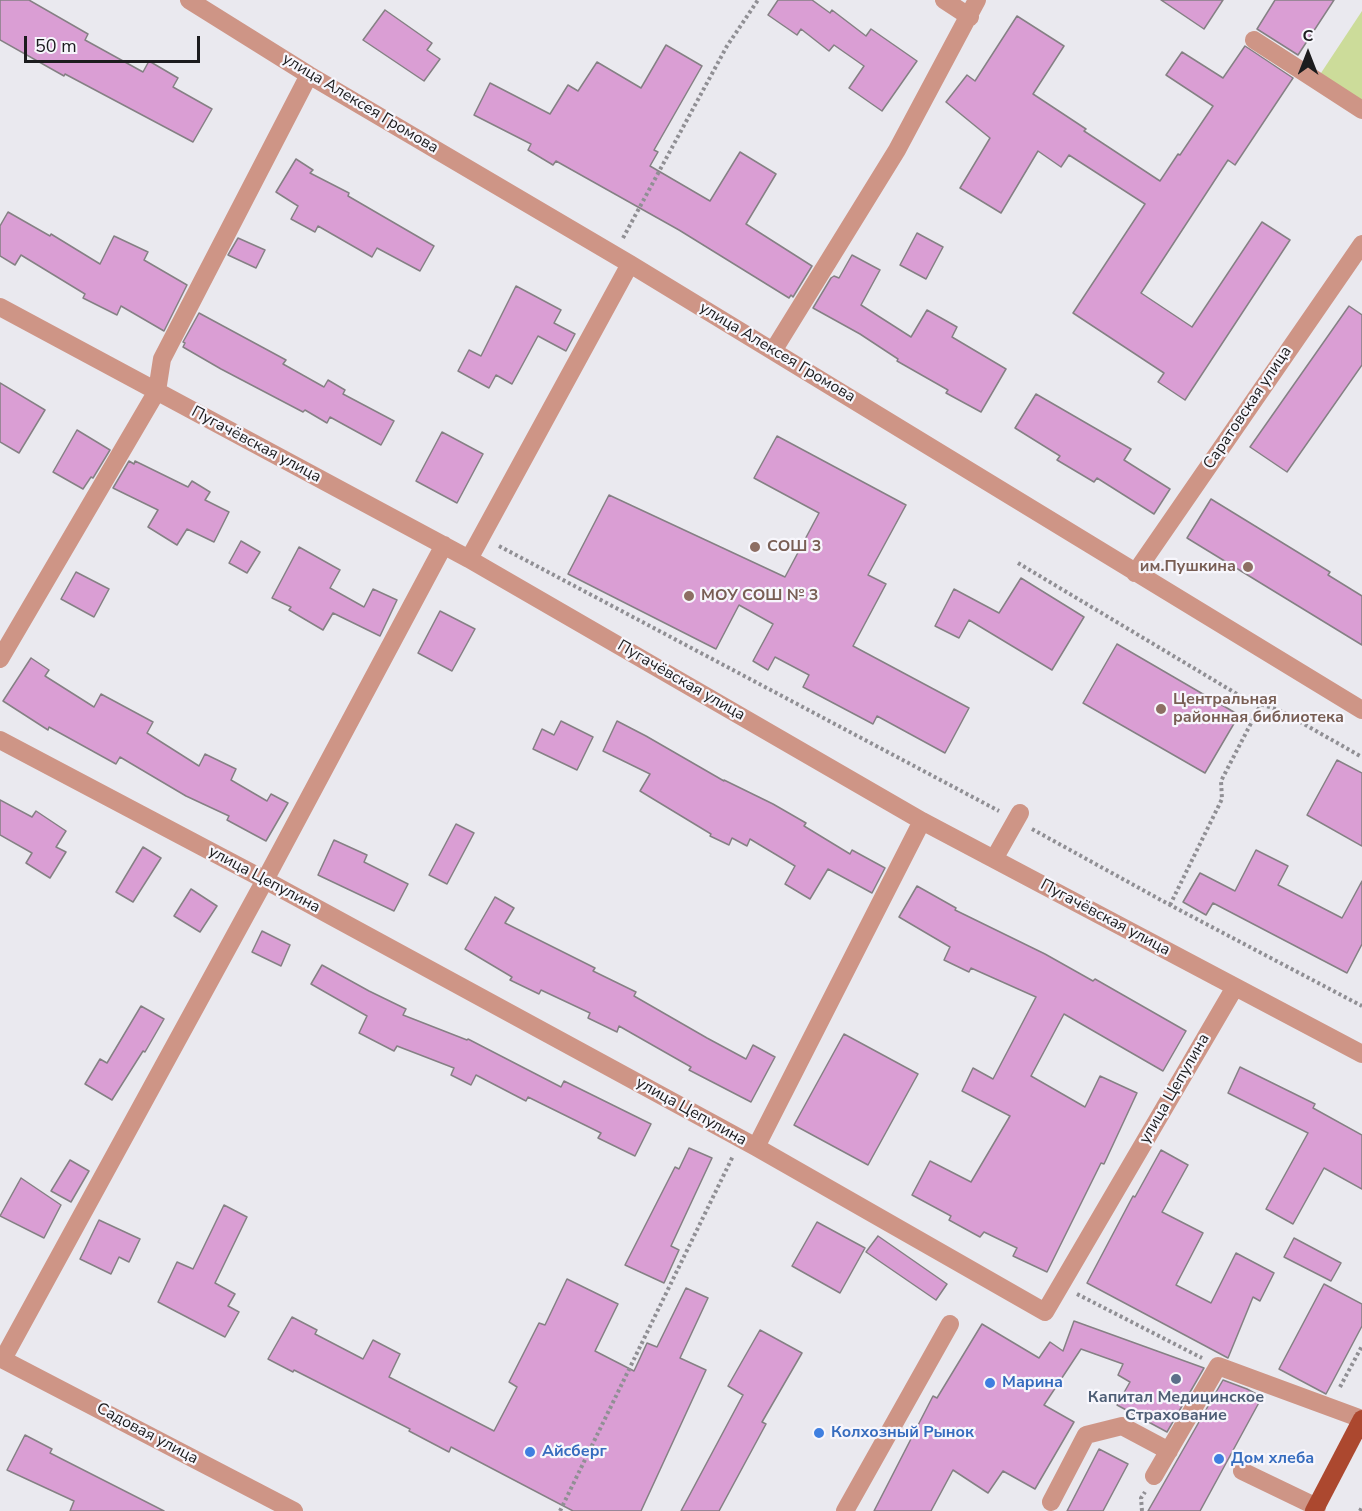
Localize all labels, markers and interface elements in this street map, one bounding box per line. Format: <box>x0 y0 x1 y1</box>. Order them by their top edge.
scale bar <box>27 24 202 62</box>
north arrow <box>1278 24 1338 84</box>
text: С <box>1303 25 1313 47</box>
text: 50 m <box>35 34 77 58</box>
street label: улица Алексея Громова <box>279 50 441 158</box>
street label: улица Алексея Громова <box>696 299 858 407</box>
street label: Саратовская улица <box>1200 343 1296 473</box>
street label: Пугачёвская улица <box>188 403 324 487</box>
place label: СОШ 3 <box>767 537 821 557</box>
marker: СОШ 3 <box>748 540 762 554</box>
place label: им.Пушкина <box>1140 557 1236 577</box>
marker: им.Пушкина <box>1241 560 1255 574</box>
place label: МОУ СОШ № 3 <box>701 586 818 606</box>
marker: МОУ СОШ № 3 <box>682 589 696 603</box>
street label: Пугачёвская улица <box>614 637 748 725</box>
place label: Центральная районная библиотека <box>1173 690 1344 728</box>
marker: Центральная районная библиотека <box>1154 702 1168 716</box>
street label: улица Цепулина <box>205 842 323 918</box>
street label: Пугачёвская улица <box>1037 876 1173 960</box>
street label: улица Цепулина <box>1136 1031 1214 1147</box>
street label: улица Цепулина <box>632 1074 750 1150</box>
marker: Капитал Медицинское Страхование <box>1169 1372 1183 1386</box>
place label: Марина <box>1002 1373 1063 1393</box>
marker: Марина <box>983 1376 997 1390</box>
place label: Капитал Медицинское Страхование <box>1088 1388 1264 1426</box>
street label: Садовая улица <box>93 1399 201 1469</box>
place label: Колхозный Рынок <box>831 1423 974 1443</box>
marker: Колхозный Рынок <box>812 1426 826 1440</box>
place label: Айсберг <box>542 1442 607 1462</box>
marker: Айсберг <box>523 1445 537 1459</box>
place label: Дом хлеба <box>1231 1449 1314 1469</box>
marker: Дом хлеба <box>1212 1452 1226 1466</box>

